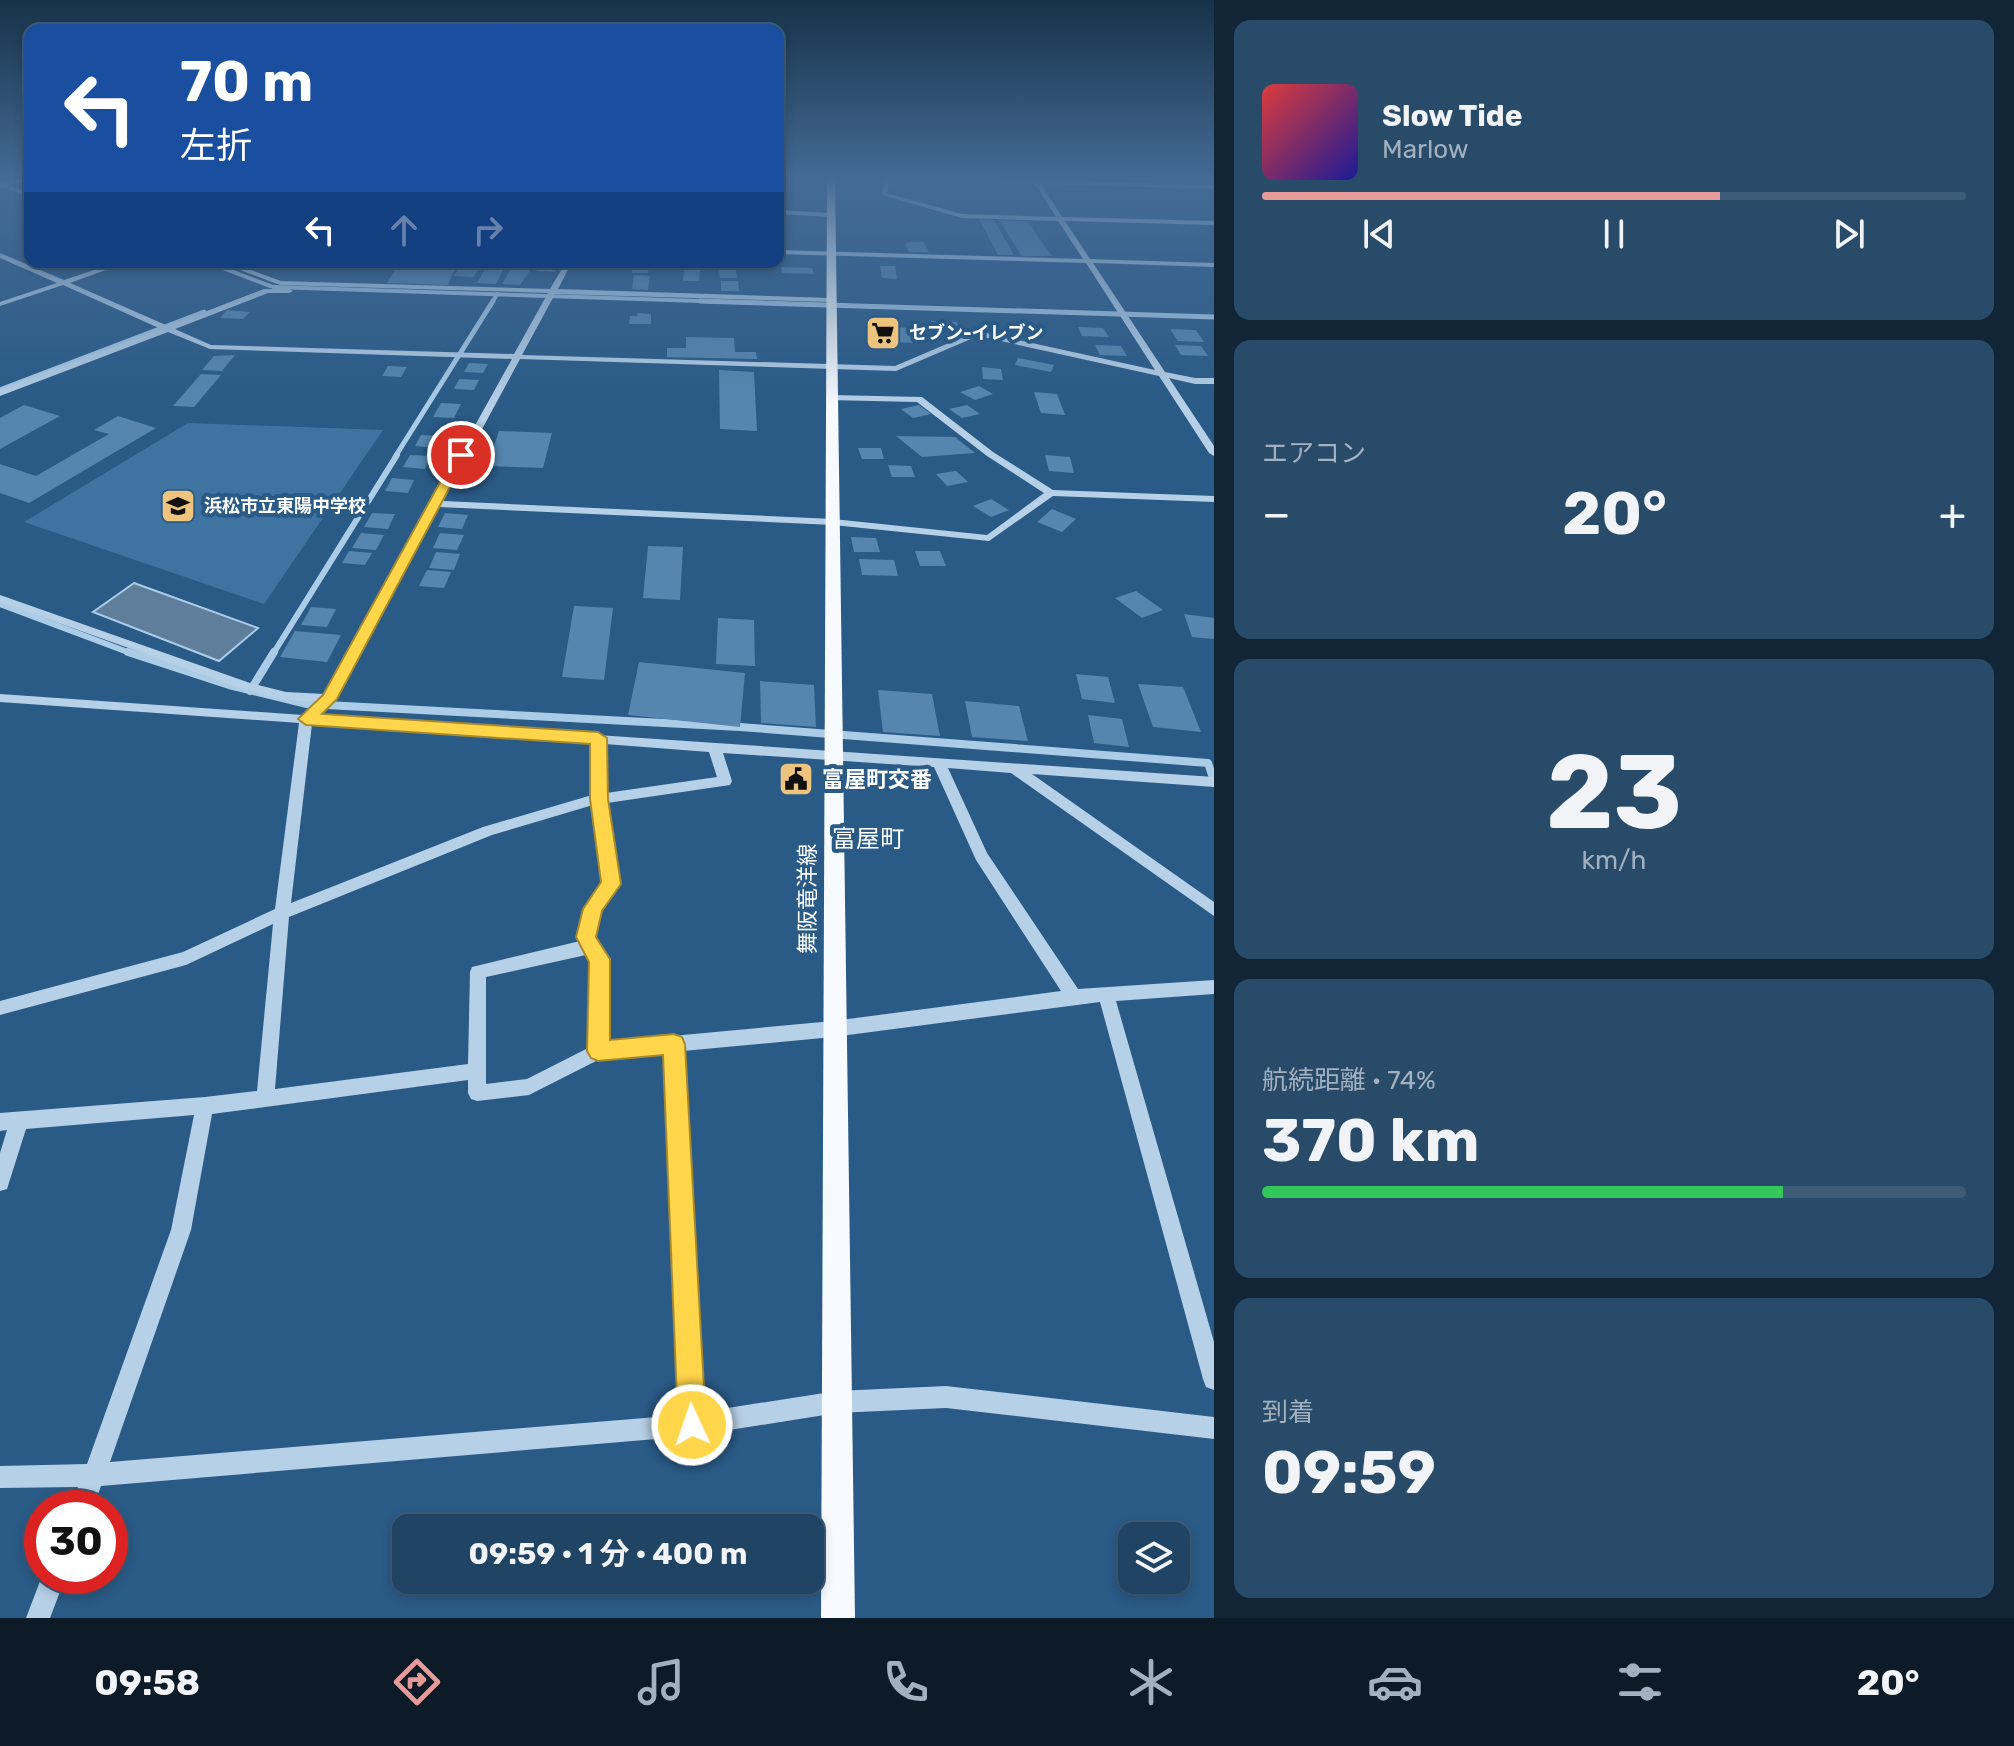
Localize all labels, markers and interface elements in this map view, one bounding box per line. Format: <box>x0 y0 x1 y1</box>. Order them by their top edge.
text: 70 m <box>180 49 313 115</box>
icon: left <box>48 56 152 160</box>
text: Slow Tide <box>1382 98 1522 134</box>
text: 左折 <box>180 124 252 167</box>
text: Marlow <box>1382 134 1469 165</box>
icon: left <box>298 208 342 252</box>
icon: ahead <box>382 208 426 252</box>
icon: right <box>466 208 510 252</box>
icon: previous <box>1357 212 1401 256</box>
icon: pause <box>1592 212 1636 256</box>
icon: next <box>1827 212 1871 256</box>
supermarket icon: セブン-イレブン <box>864 314 902 352</box>
place label: セブン-イレブン <box>909 322 1044 344</box>
pin <box>427 421 495 489</box>
icon: arrive <box>439 433 483 477</box>
text: エアコン <box>1262 438 1366 469</box>
text: 20° <box>1562 478 1667 549</box>
school or university icon: 浜松市立東陽中学校 <box>159 487 197 525</box>
text: − <box>1262 488 1291 540</box>
text: + <box>1939 488 1966 540</box>
place label: 浜松市立東陽中学校 <box>204 495 366 517</box>
text: 23 <box>1546 731 1682 854</box>
public building icon: 富屋町交番 <box>777 760 815 798</box>
place label: 富屋町交番 <box>822 766 932 793</box>
district label: 富屋町 <box>832 825 904 853</box>
street label: 舞阪竜洋線 <box>794 844 821 954</box>
text: km/h <box>1582 845 1646 876</box>
text: 航続距離 · 74% <box>1262 1065 1436 1096</box>
text: 370 km <box>1262 1105 1480 1176</box>
position arrow <box>650 1383 734 1467</box>
text: 到着 <box>1262 1397 1314 1428</box>
text: 09:59 <box>1262 1437 1436 1508</box>
speed limit sign: 30 <box>24 1490 128 1594</box>
map controls <box>1118 1522 1190 1594</box>
button: layers <box>1118 1522 1190 1594</box>
text: 09:59 · 1 分 · 400 m <box>469 1536 747 1572</box>
icon: directions <box>389 1654 445 1710</box>
icon: music <box>633 1654 689 1710</box>
icon: phone <box>878 1654 934 1710</box>
icon: climate <box>1123 1654 1179 1710</box>
icon: car <box>1367 1654 1423 1710</box>
icon: filters <box>1612 1654 1668 1710</box>
text: 09:58 <box>94 1661 200 1704</box>
text: 20° <box>1857 1661 1920 1704</box>

